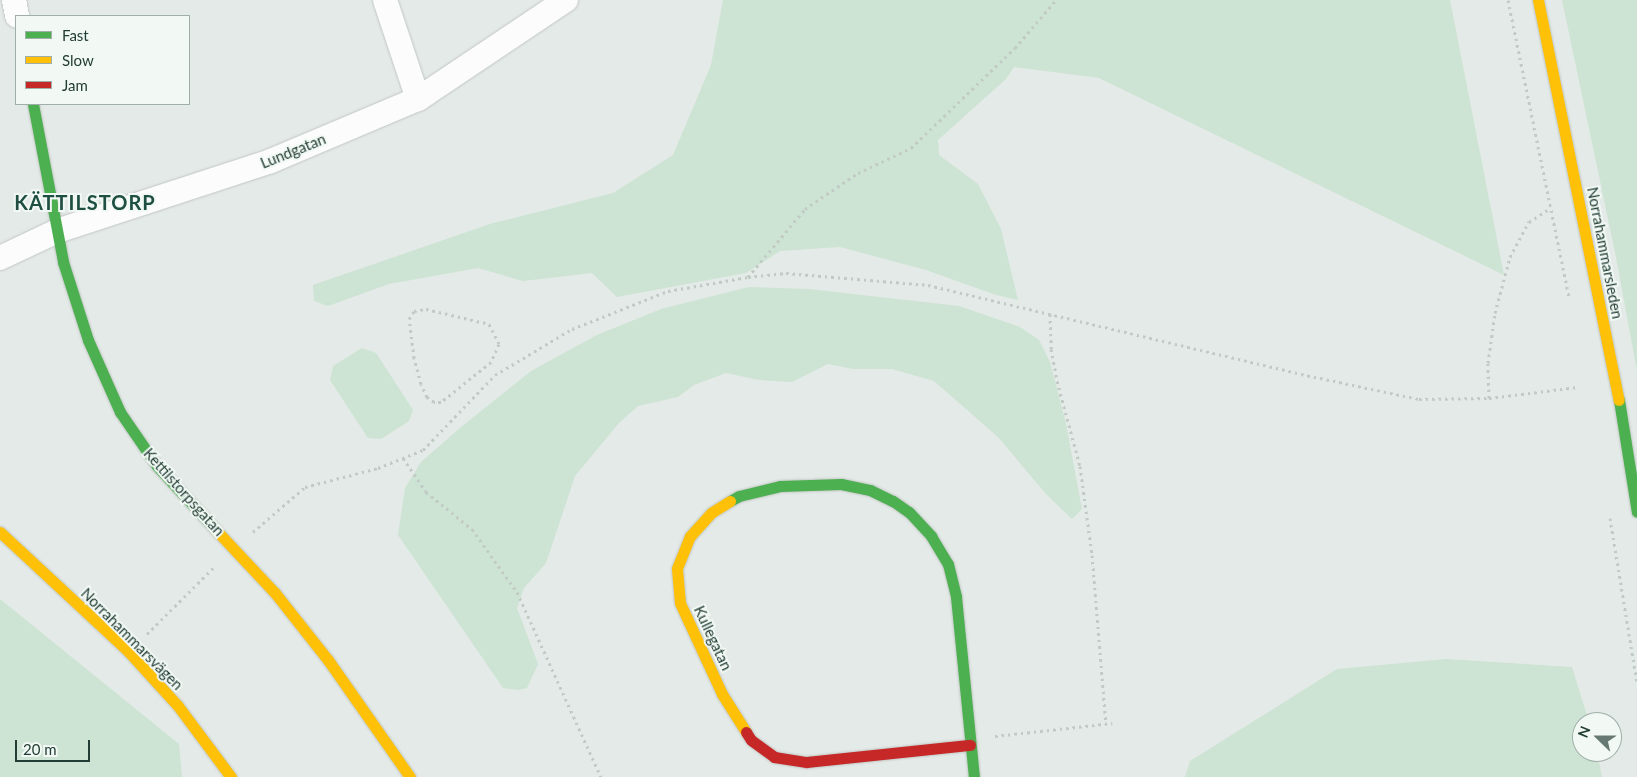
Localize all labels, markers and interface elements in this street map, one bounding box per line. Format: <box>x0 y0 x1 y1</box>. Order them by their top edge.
legend <box>15 15 190 105</box>
text: Fast <box>62 26 89 44</box>
text: Slow <box>62 51 94 69</box>
text: Jam <box>62 76 88 94</box>
street label: Lundgatan <box>258 130 328 172</box>
street label: Norrahammarsleden <box>1583 186 1627 320</box>
district label: KÄTTILSTORP <box>13 190 157 214</box>
street label: Kettilstorpsgatan <box>140 444 228 540</box>
street label: Norrahammarsvägen <box>77 584 187 694</box>
street label: Kullegatan <box>690 603 736 673</box>
north arrow <box>1572 712 1622 762</box>
text: N <box>1574 723 1593 740</box>
scale bar <box>18 730 92 762</box>
text: 20 m <box>23 740 57 758</box>

